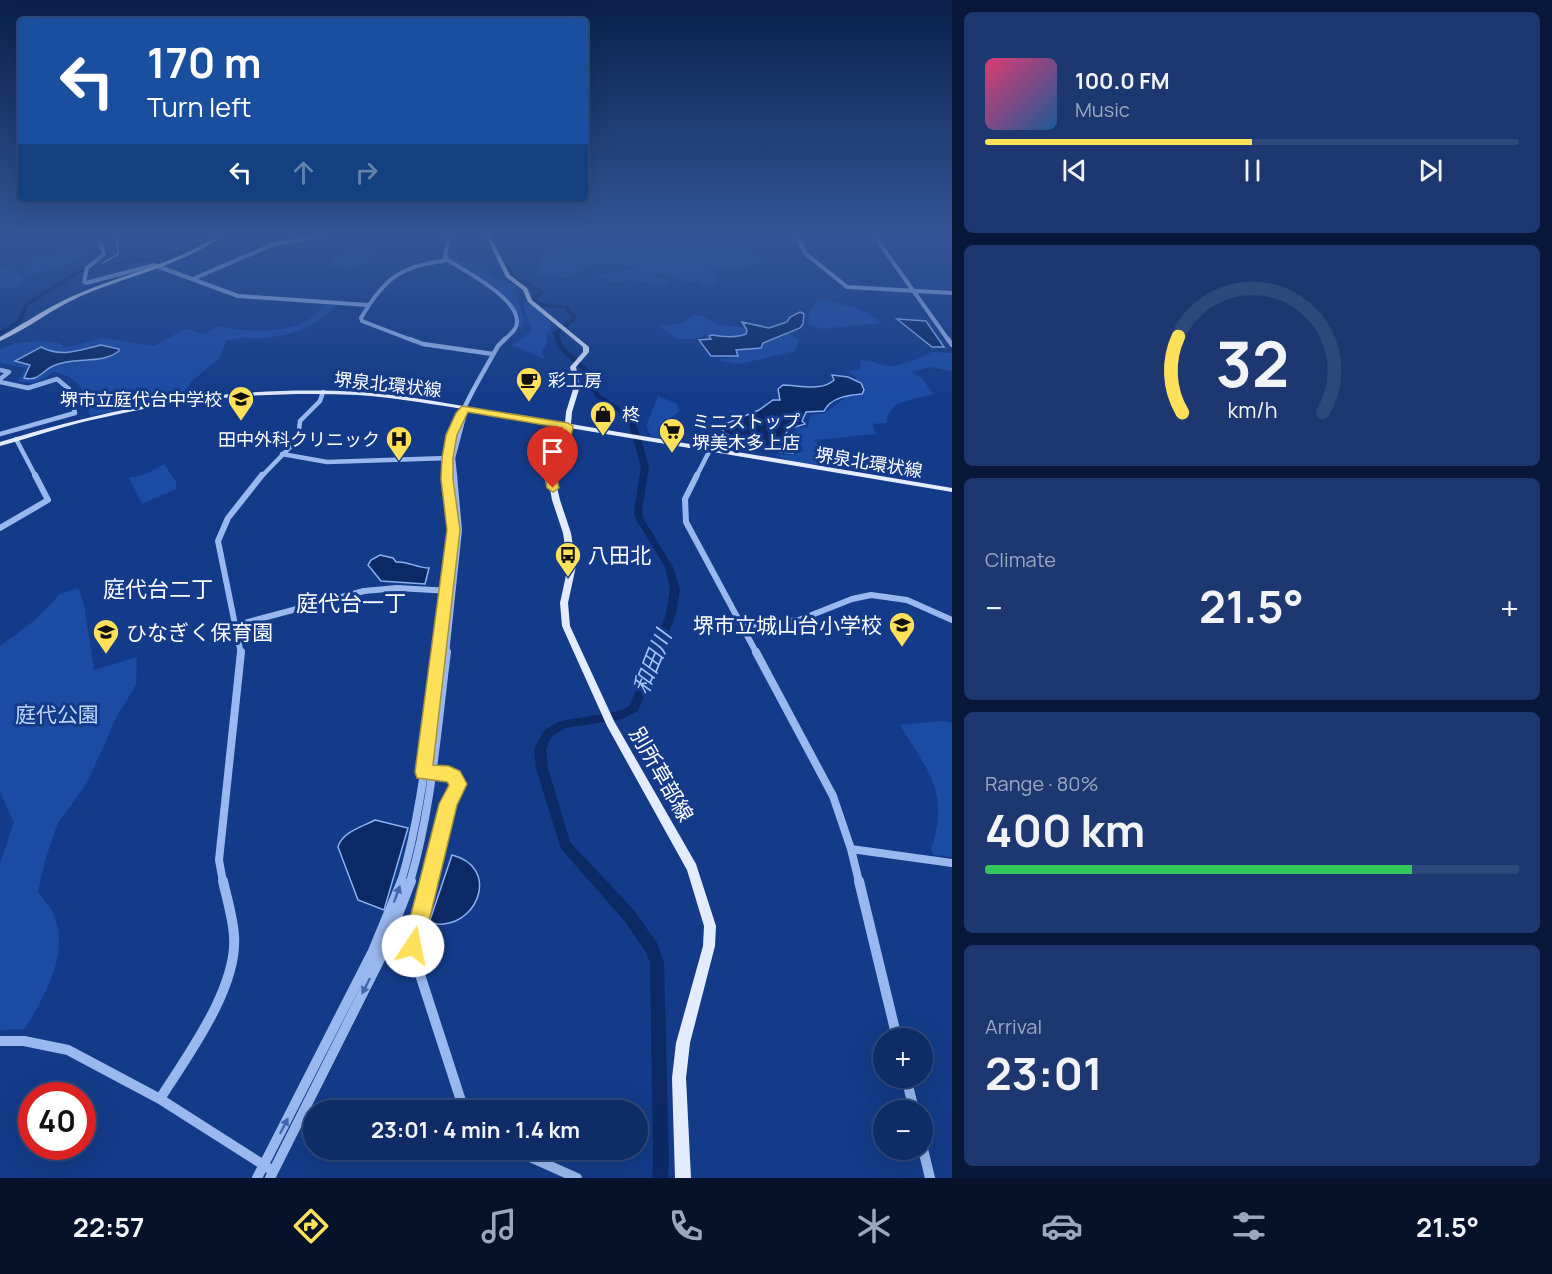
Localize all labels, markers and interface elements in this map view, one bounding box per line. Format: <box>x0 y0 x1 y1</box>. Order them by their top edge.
text: 170 m <box>147 33 262 91</box>
icon: left <box>48 42 126 120</box>
text: 100.0 FM <box>1075 66 1169 96</box>
text: Turn left <box>147 88 251 125</box>
text: Music <box>1075 96 1130 123</box>
icon: previous <box>1058 154 1091 187</box>
icon: pause <box>1236 154 1269 187</box>
icon: next <box>1414 154 1447 187</box>
icon: left <box>224 156 257 189</box>
icon: ahead <box>287 156 320 189</box>
icon: right <box>350 156 383 189</box>
text: 32 <box>1215 320 1289 406</box>
cafe icon: 彩工房 <box>514 365 544 403</box>
street label: 堺泉北環状線 <box>333 366 443 402</box>
place label: 彩工房 <box>548 368 602 392</box>
school or university icon: 堺市立庭代台中学校 <box>226 384 256 422</box>
place label: 堺市立庭代台中学校 <box>60 387 222 411</box>
text: km/h <box>1227 395 1277 424</box>
shop icon: 柊 <box>588 399 618 437</box>
place label: 柊 <box>622 402 640 426</box>
place label: ミニストップ 堺美木多上店 <box>692 409 800 454</box>
supermarket icon: ミニストップ 堺美木多上店 <box>657 416 687 454</box>
hospital icon: 田中外科クリニック <box>384 424 414 462</box>
pin <box>527 426 578 488</box>
place label: 田中外科クリニック <box>218 427 380 451</box>
icon: arrive <box>536 435 569 468</box>
street label: 堺泉北環状線 <box>814 442 924 482</box>
bus stop icon: 八田北 <box>553 540 583 578</box>
place label: 八田北 <box>588 541 651 569</box>
text: Climate <box>985 546 1056 573</box>
district label: 庭代台二丁 <box>103 574 213 604</box>
text: 21.5° <box>1199 575 1304 637</box>
text: − <box>985 585 1003 630</box>
text: + <box>1500 585 1519 630</box>
district label: 庭代台一丁 <box>296 588 406 618</box>
school or university icon: 堺市立城山台小学校 <box>887 610 917 648</box>
place label: 堺市立城山台小学校 <box>693 611 882 639</box>
school or university icon: ひなぎく保育園 <box>91 617 121 655</box>
place label: ひなぎく保育園 <box>126 618 273 646</box>
water label: 和田川 <box>626 624 679 698</box>
park label: 庭代公園 <box>15 700 99 728</box>
street label: 別所草部線 <box>624 722 700 826</box>
text: Range · 80% <box>985 770 1099 797</box>
text: 400 km <box>985 799 1145 861</box>
one-way arrow <box>392 885 402 903</box>
position arrow <box>381 914 445 978</box>
one-way arrow <box>361 978 371 995</box>
text: Arrival <box>985 1013 1042 1040</box>
map controls <box>873 1028 933 1160</box>
button: + <box>873 1028 933 1088</box>
text: 23:01 <box>985 1042 1103 1104</box>
speed limit sign: 40 <box>18 1082 96 1160</box>
button: − <box>873 1100 933 1160</box>
text: 23:01 · 4 min · 1.4 km <box>371 1115 580 1145</box>
one-way arrow <box>278 1117 288 1135</box>
icon: directions <box>290 1205 332 1247</box>
icon: music <box>478 1205 520 1247</box>
icon: phone <box>665 1205 707 1247</box>
icon: climate <box>853 1205 895 1247</box>
icon: car <box>1041 1205 1083 1247</box>
icon: filters <box>1228 1205 1270 1247</box>
text: 22:57 <box>73 1208 144 1245</box>
text: 21.5° <box>1416 1208 1479 1245</box>

